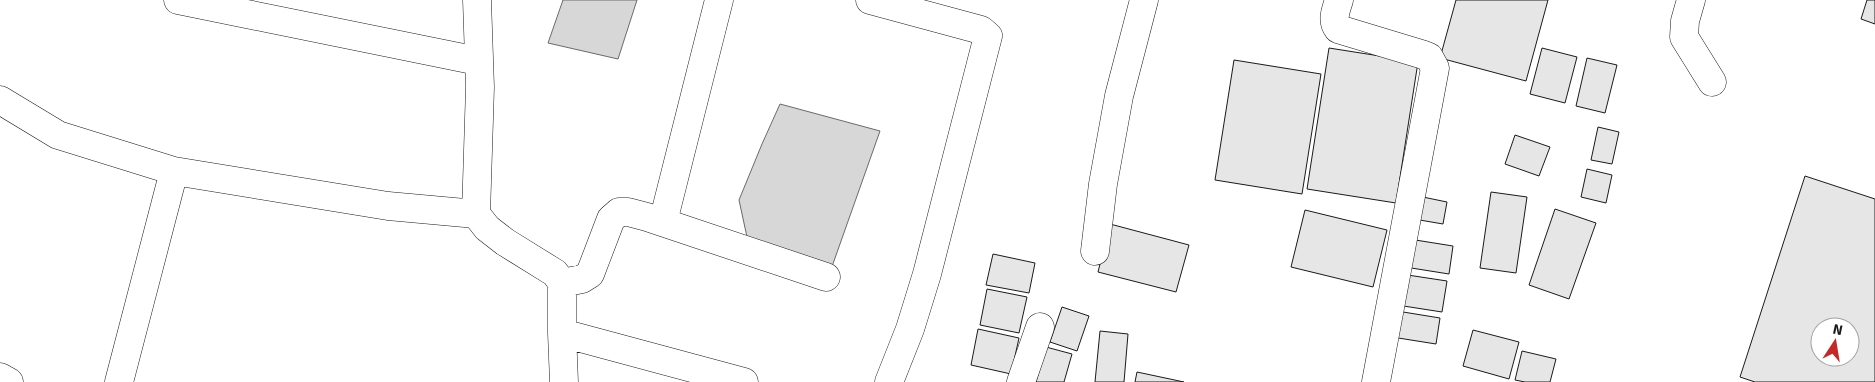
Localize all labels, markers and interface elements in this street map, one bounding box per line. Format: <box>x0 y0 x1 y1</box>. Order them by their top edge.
north arrow <box>1810 317 1860 367</box>
text: N <box>1831 320 1844 339</box>

